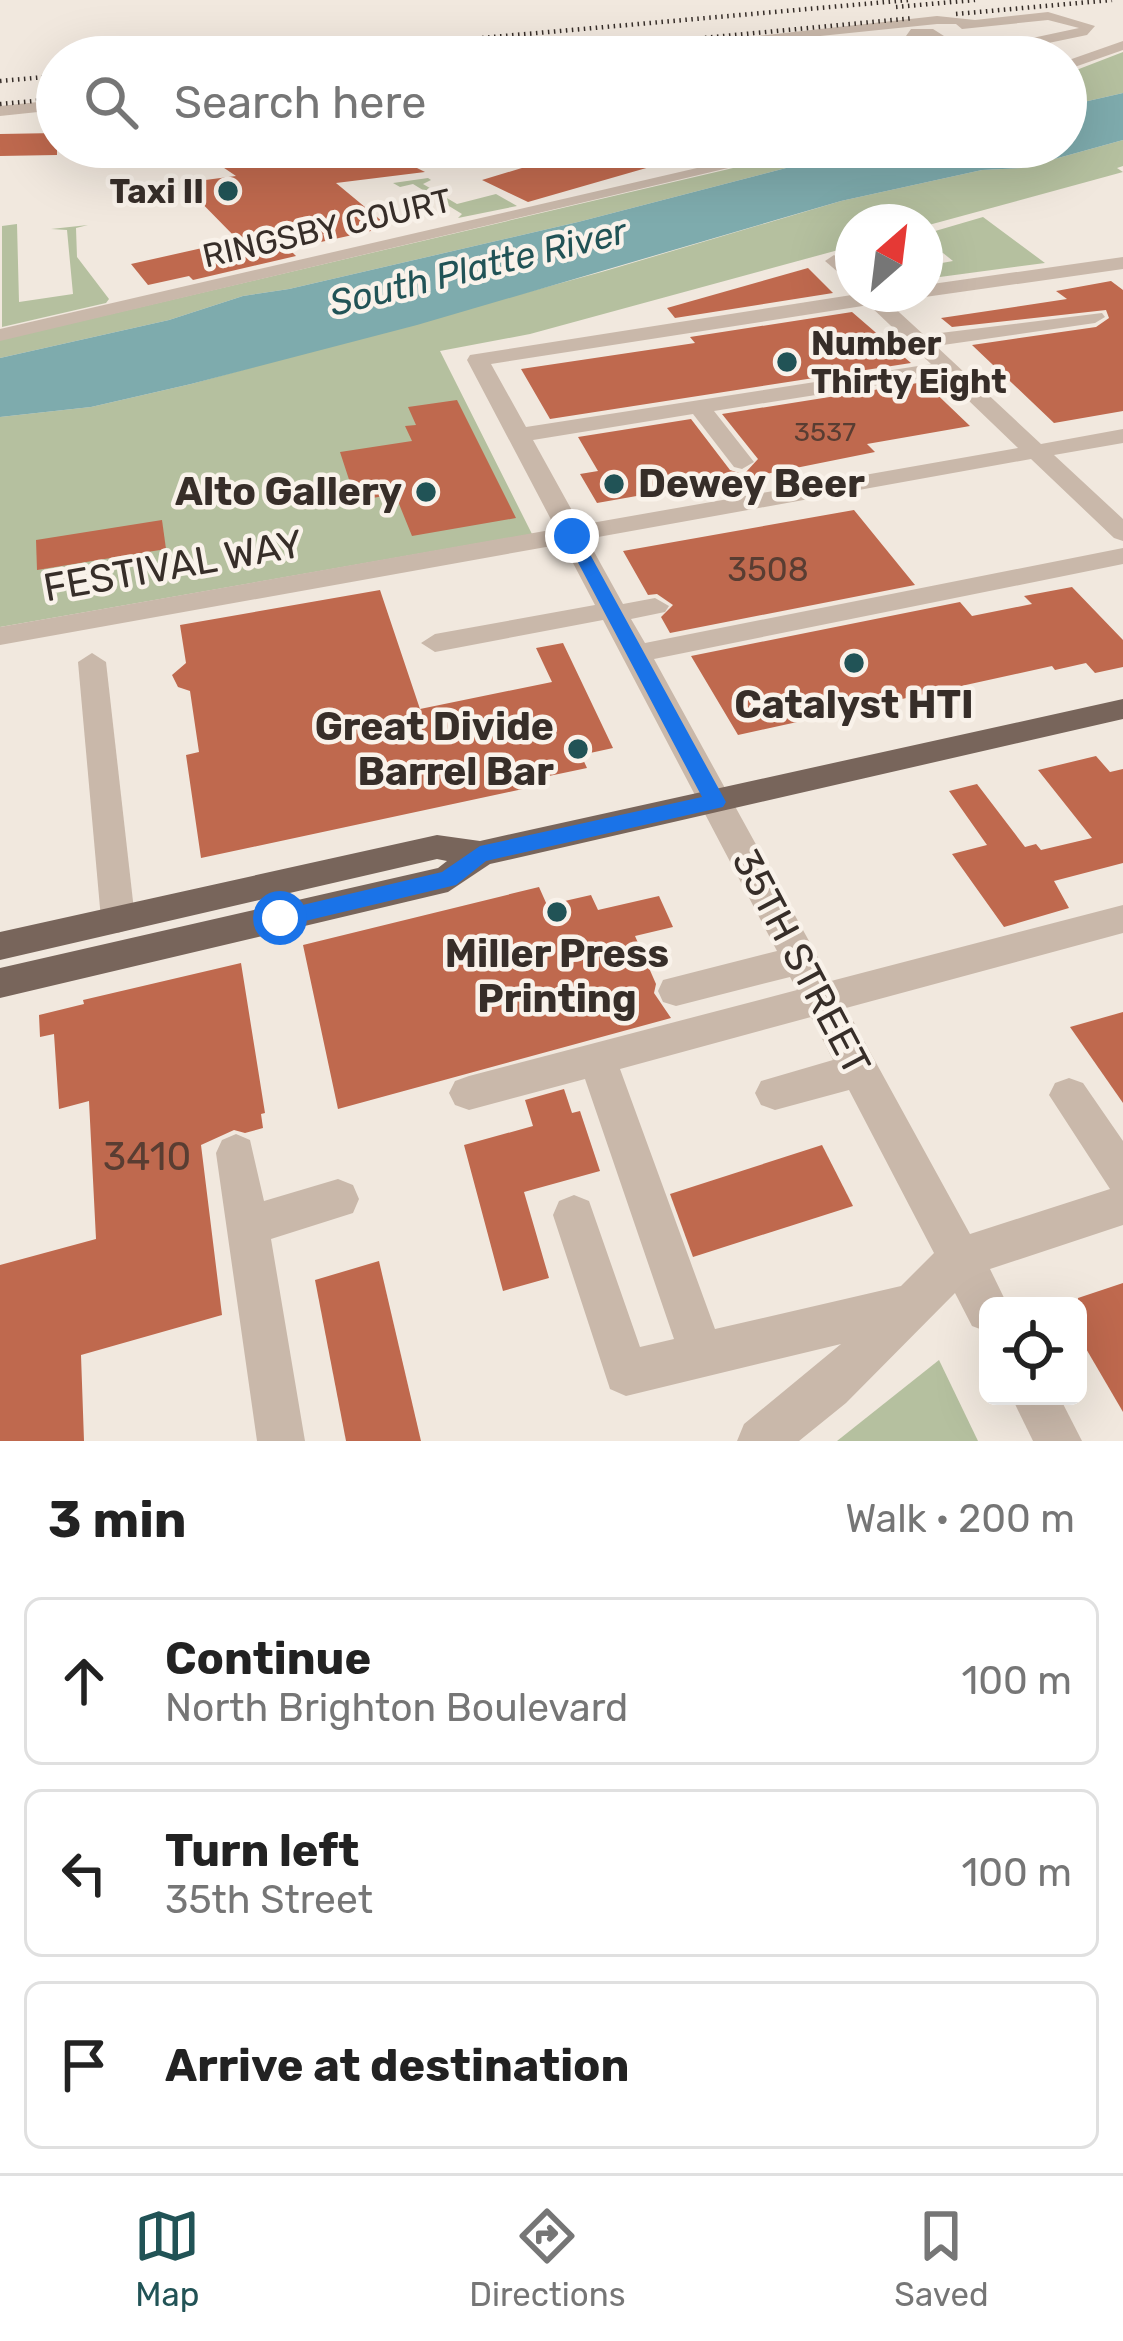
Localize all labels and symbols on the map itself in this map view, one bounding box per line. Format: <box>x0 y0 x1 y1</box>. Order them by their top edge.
place label: Taxi II <box>109 172 204 211</box>
marker: Taxi II <box>215 178 241 204</box>
street label: RINGSBY COURT <box>199 180 455 276</box>
north arrow <box>835 204 943 312</box>
water label: South Platte River <box>325 209 632 325</box>
place label: Number Thirty Eight <box>811 324 1007 401</box>
marker: Number Thirty Eight <box>774 349 800 375</box>
house number: 3537 <box>794 416 856 448</box>
place label: Dewey Beer <box>638 461 865 507</box>
place label: Alto Gallery <box>175 469 402 515</box>
marker: Dewey Beer <box>601 471 627 497</box>
marker: Alto Gallery <box>413 479 439 505</box>
route end <box>545 509 599 563</box>
street label: FESTIVAL WAY <box>40 521 306 611</box>
house number: 3508 <box>727 550 809 589</box>
marker: Catalyst HTI <box>841 650 867 676</box>
place label: Catalyst HTI <box>734 682 974 728</box>
place label: Great Divide Barrel Bar <box>315 704 554 795</box>
marker: Great Divide Barrel Bar <box>565 736 591 762</box>
street label: 35TH STREET <box>722 841 880 1083</box>
route start <box>253 891 307 945</box>
marker: Miller Press Printing <box>544 899 570 925</box>
place label: Miller Press Printing <box>445 931 669 1022</box>
house number: 3410 <box>103 1134 191 1180</box>

